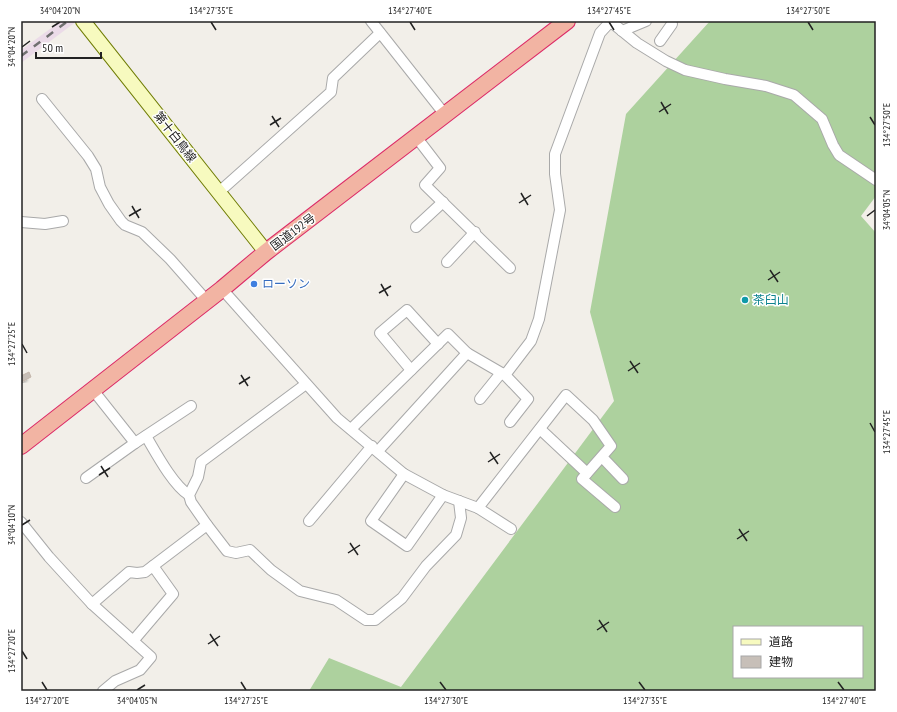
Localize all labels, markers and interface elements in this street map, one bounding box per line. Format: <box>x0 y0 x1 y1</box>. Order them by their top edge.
text: 34°04'20"N <box>40 4 80 17</box>
text: 134°27'35"E <box>189 4 233 17</box>
text: 134°27'40"E <box>388 4 432 17</box>
text: 134°27'45"E <box>587 4 631 17</box>
text: 134°27'50"E <box>786 4 830 17</box>
text: 34°04'20"N <box>5 27 18 67</box>
scale bar <box>36 34 101 60</box>
text: 50 m <box>42 40 63 55</box>
text: 134°27'50"E <box>880 103 893 147</box>
street label: 第十白鳥線 <box>151 108 200 165</box>
text: 34°04'05"N <box>880 190 893 230</box>
street label: 国道192号 <box>267 210 318 253</box>
place label: ローソン <box>262 276 310 291</box>
marker: ローソン <box>249 279 259 289</box>
place label: 茶臼山 <box>753 292 789 307</box>
marker: 茶臼山 <box>740 295 750 305</box>
text: 134°27'25"E <box>5 322 18 366</box>
text: 134°27'45"E <box>880 410 893 454</box>
text: 34°04'10"N <box>5 505 18 545</box>
legend <box>733 626 863 678</box>
text: 134°27'20"E <box>5 629 18 673</box>
text: 道路 <box>769 634 793 649</box>
text: 建物 <box>769 654 793 669</box>
text: 134°27'20"E <box>25 694 69 707</box>
text: 34°04'05"N <box>117 694 157 707</box>
text: 134°27'25"E <box>224 694 268 707</box>
text: 134°27'30"E <box>424 694 468 707</box>
text: 134°27'35"E <box>623 694 667 707</box>
text: 134°27'40"E <box>822 694 866 707</box>

